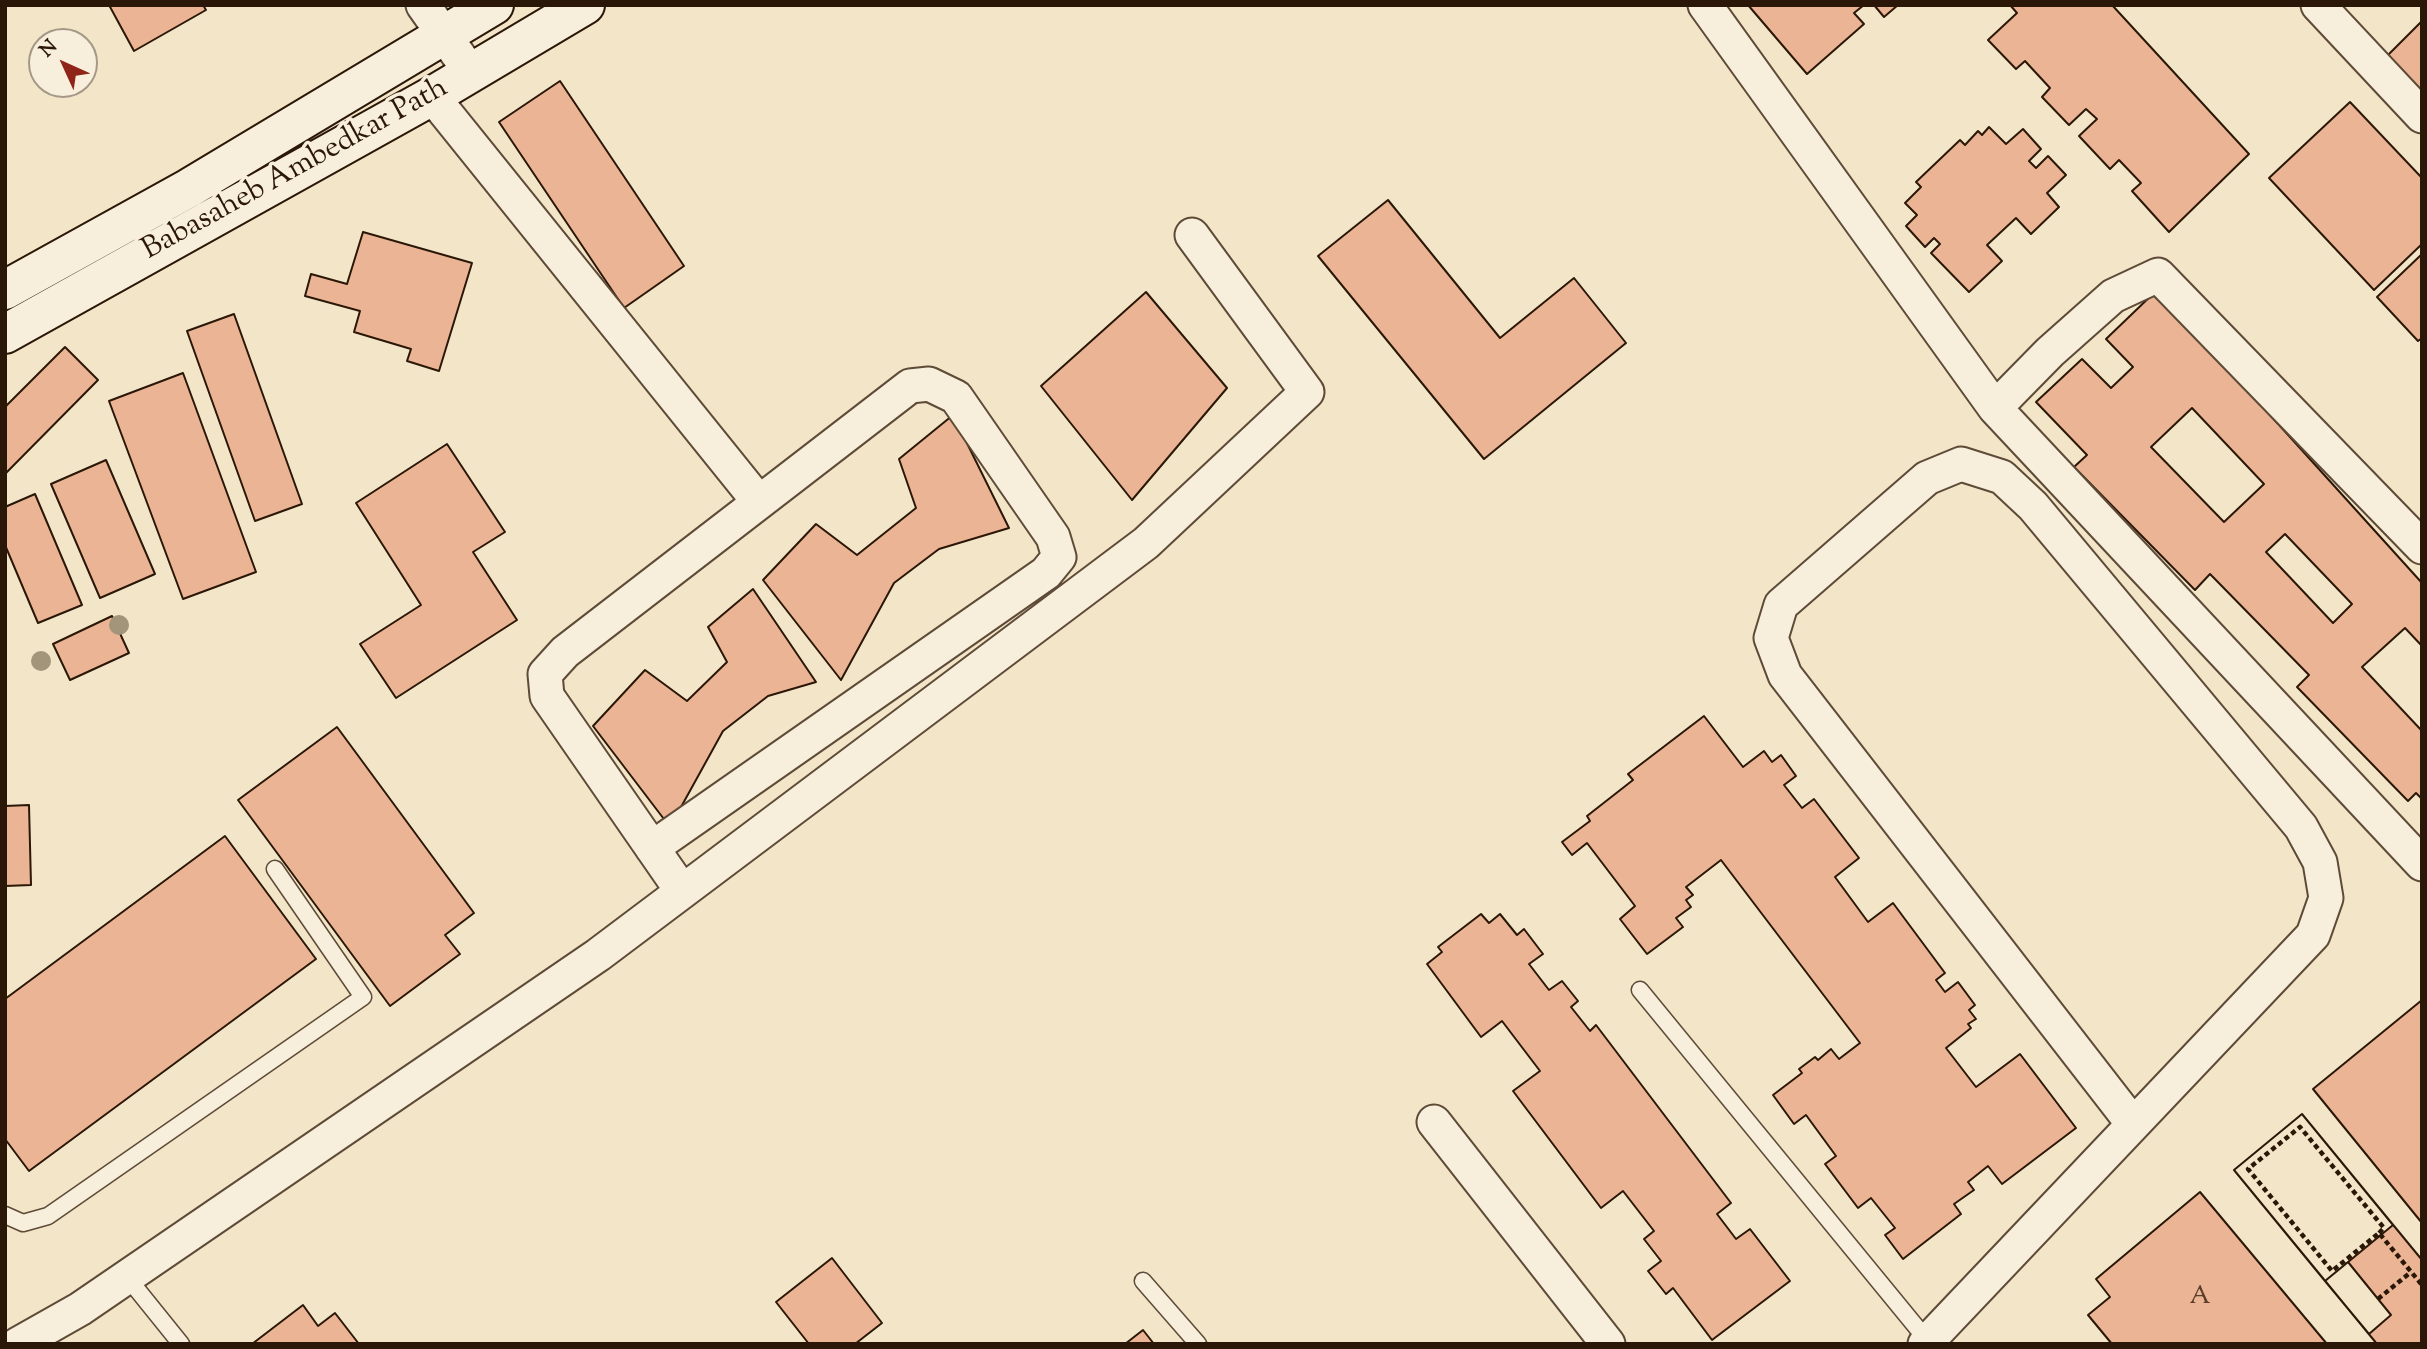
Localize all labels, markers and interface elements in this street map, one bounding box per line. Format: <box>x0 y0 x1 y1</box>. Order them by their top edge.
north arrow <box>28 28 98 98</box>
text: N <box>34 34 64 64</box>
street label: Babasaheb Ambedkar Path <box>137 72 455 270</box>
house number: A <box>2189 1283 2211 1315</box>

